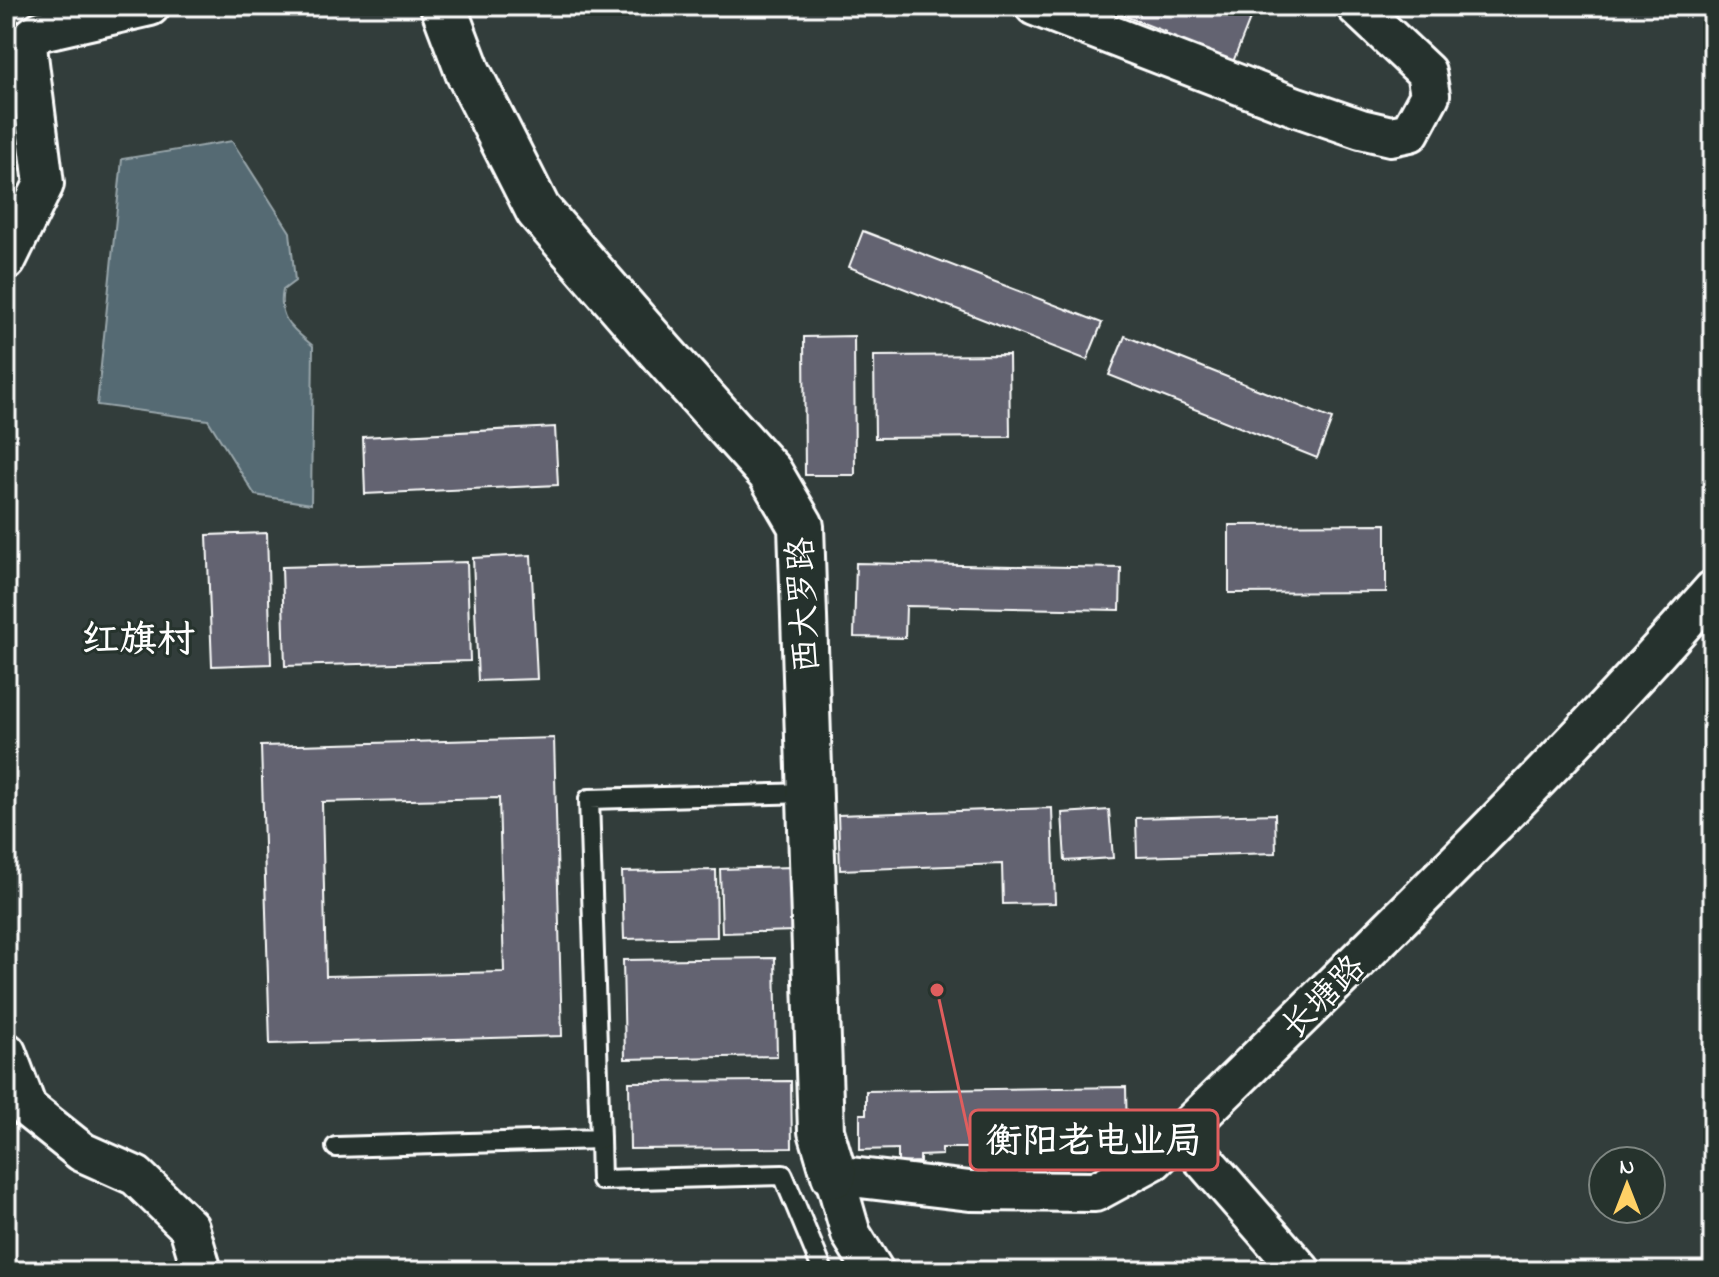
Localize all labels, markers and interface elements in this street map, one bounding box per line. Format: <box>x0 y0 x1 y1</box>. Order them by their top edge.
street label: 西大罗路 <box>777 536 835 674</box>
district label: 红旗村 <box>81 614 195 670</box>
street label: 长塘路 <box>1271 945 1379 1053</box>
callout: 衡阳老电业局 <box>970 1110 1218 1170</box>
text: 衡阳老电业局 <box>986 1117 1202 1170</box>
north arrow <box>1587 1145 1667 1225</box>
text: N <box>1620 1152 1634 1184</box>

